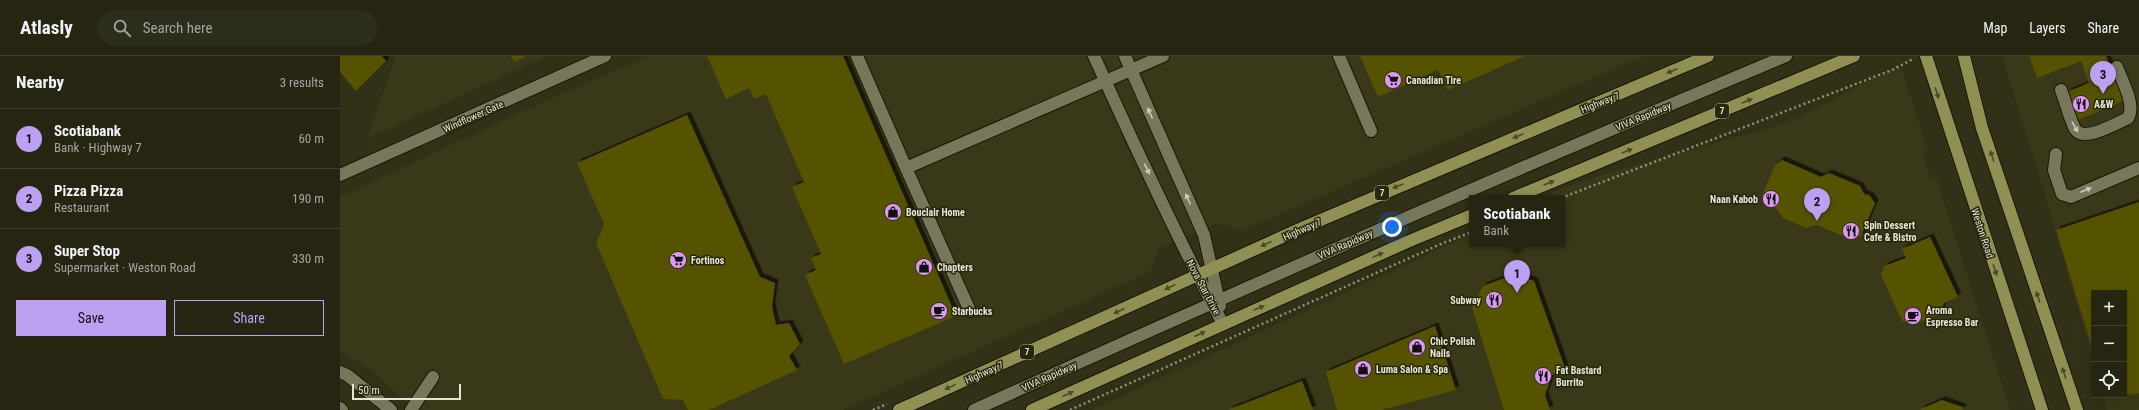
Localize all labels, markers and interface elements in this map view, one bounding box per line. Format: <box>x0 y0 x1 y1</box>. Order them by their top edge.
search box <box>97 10 377 46</box>
text: Atlasly <box>20 16 73 39</box>
icon: search <box>111 17 133 39</box>
text: Search here <box>143 19 212 37</box>
text: Map <box>1983 20 2007 36</box>
text: Layers <box>2029 20 2066 36</box>
text: Share <box>2088 20 2119 36</box>
pin: 3 <box>2090 61 2116 94</box>
one-way arrow <box>1666 69 1678 75</box>
supermarket icon: Canadian Tire <box>1383 70 1403 90</box>
text: Nearby <box>16 72 64 92</box>
text: 3 results <box>280 75 324 90</box>
place label: Canadian Tire <box>1406 75 1461 86</box>
one-way arrow <box>1934 88 1940 100</box>
street label: Highway 7 <box>1579 90 1621 115</box>
restaurant icon: A&W <box>2071 94 2091 114</box>
one-way arrow <box>1741 97 1753 103</box>
street label: Windflower Gate <box>441 98 505 135</box>
place label: A&W <box>2094 99 2114 110</box>
street label: VIVA Rapidway <box>1614 100 1673 133</box>
road number: 7 <box>1715 104 1729 118</box>
one-way arrow <box>1147 107 1153 118</box>
one-way arrow <box>2072 121 2079 132</box>
text: Scotiabank <box>54 122 121 140</box>
text: 1 <box>26 131 32 146</box>
text: 60 m <box>298 131 324 146</box>
one-way arrow <box>1512 133 1523 139</box>
text: Bank · Highway 7 <box>54 140 142 155</box>
one-way arrow <box>1621 147 1633 153</box>
one-way arrow <box>1989 149 1995 161</box>
one-way arrow <box>1144 164 1150 175</box>
one-way arrow <box>1544 180 1555 186</box>
text: Pizza Pizza <box>54 182 123 200</box>
one-way arrow <box>1392 184 1404 190</box>
road number: 7 <box>1375 186 1389 200</box>
one-way arrow <box>2080 187 2091 193</box>
pin: 2 <box>1804 188 1830 221</box>
restaurant icon: Naan Kabob <box>1761 189 1781 209</box>
text: 2 <box>26 191 32 206</box>
text: 190 m <box>292 191 324 206</box>
one-way arrow <box>1185 194 1191 205</box>
place label: Naan Kabob <box>1710 194 1758 205</box>
popup <box>1469 195 1565 247</box>
text: Restaurant <box>54 200 109 215</box>
shop icon: Bouclair Home <box>883 202 903 222</box>
text: Scotiabank <box>1484 205 1550 223</box>
place label: Bouclair Home <box>906 207 965 218</box>
street label: Weston Road <box>1969 207 1996 260</box>
street label: Highway 7 <box>1281 216 1323 243</box>
your location <box>1382 217 1402 237</box>
place label: Spin Dessert Cafe & Bistro <box>1864 220 1917 243</box>
restaurant icon: Spin Dessert Cafe & Bistro <box>1841 221 1861 241</box>
text: Bank <box>1484 223 1509 238</box>
street label: VIVA Rapidway <box>1316 227 1374 261</box>
text: Super Stop <box>54 242 120 260</box>
one-way arrow <box>1260 242 1272 248</box>
supermarket icon: Fortinos <box>668 250 688 270</box>
text: 3 <box>26 251 32 266</box>
text: 330 m <box>292 251 324 266</box>
one-way arrow <box>1372 252 1383 258</box>
place label: Fortinos <box>691 255 725 266</box>
shop icon: Chapters <box>914 257 934 277</box>
street label: Nova Star Drive <box>1184 258 1223 317</box>
text: Supermarket · Weston Road <box>54 260 196 275</box>
pin: 1 <box>1504 260 1530 293</box>
place label: Chapters <box>937 262 973 273</box>
one-way arrow <box>1992 264 1998 276</box>
one-way arrow <box>1164 285 1176 291</box>
restaurant icon: Subway <box>1484 290 1504 310</box>
map controls <box>2091 290 2127 398</box>
button: + <box>2091 290 2127 326</box>
one-way arrow <box>2035 291 2041 303</box>
place label: Subway <box>1450 295 1482 306</box>
button: Save <box>16 300 166 336</box>
button: Share <box>174 300 324 336</box>
cafe icon: Starbucks <box>929 301 949 321</box>
one-way arrow <box>1253 305 1265 311</box>
place label: Aroma Espresso Bar <box>1926 305 1979 328</box>
place label: Starbucks <box>952 306 993 317</box>
cafe icon: Aroma Espresso Bar <box>1903 306 1923 326</box>
one-way arrow <box>1114 308 1125 314</box>
button: − <box>2091 326 2127 362</box>
one-way arrow <box>1194 331 1205 337</box>
place label: Chic Polish Nails <box>1430 336 1475 359</box>
shop icon: Chic Polish Nails <box>1407 337 1427 357</box>
road number: 7 <box>1020 345 1034 359</box>
street label: Highway 7 <box>963 359 1005 386</box>
street label: VIVA Rapidway <box>1020 359 1078 393</box>
shop icon: Luma Salon & Spa <box>1353 359 1373 379</box>
button: locate <box>2091 362 2127 398</box>
place label: Luma Salon & Spa <box>1376 364 1448 375</box>
place label: Fat Bastard Burrito <box>1556 365 1602 388</box>
restaurant icon: Fat Bastard Burrito <box>1533 366 1553 386</box>
one-way arrow <box>2061 367 2067 379</box>
scale bar <box>352 382 461 401</box>
text: 50 m <box>358 384 380 397</box>
one-way arrow <box>944 384 955 390</box>
one-way arrow <box>1062 391 1073 397</box>

